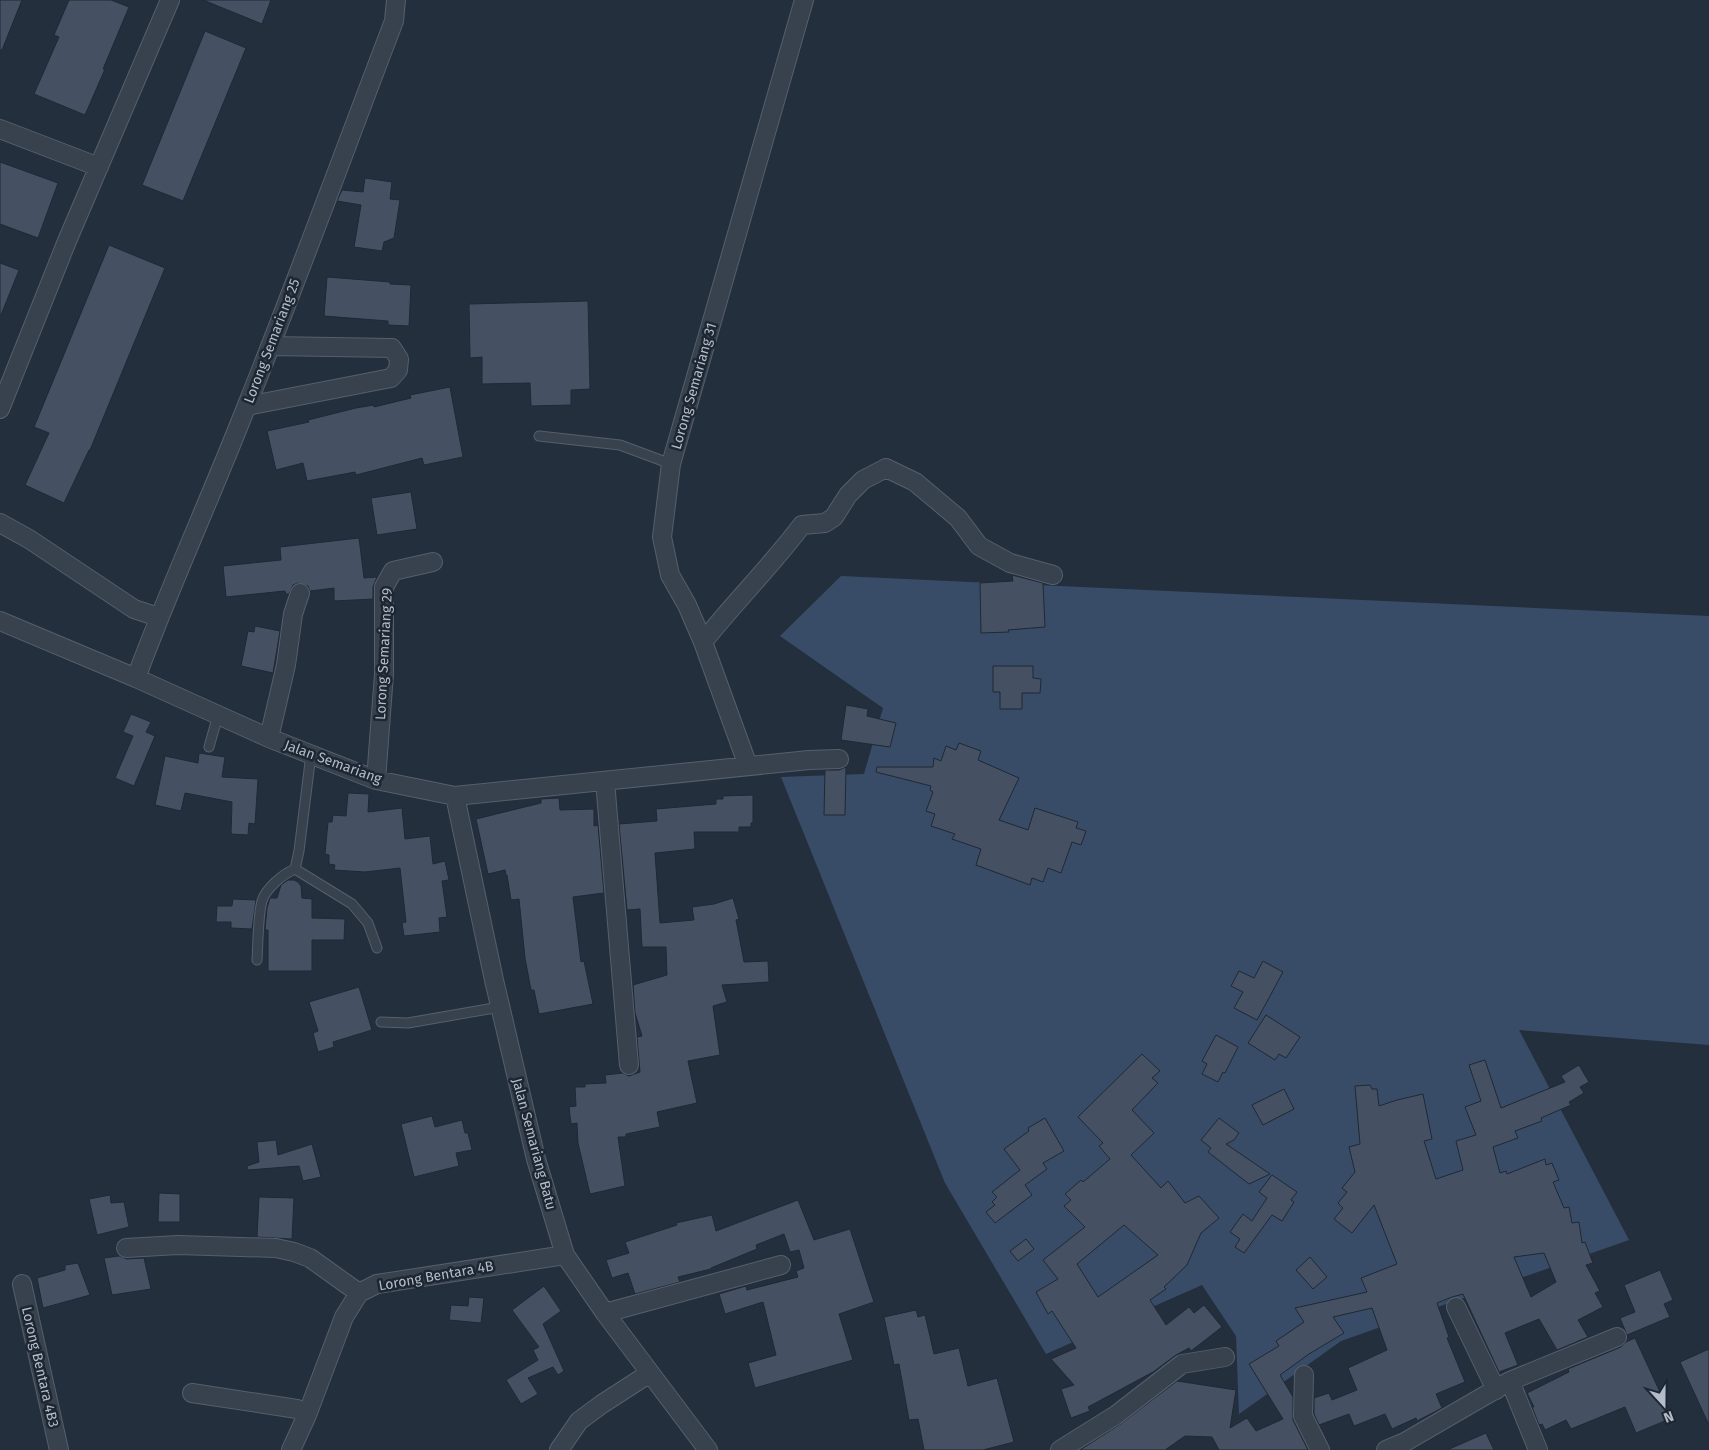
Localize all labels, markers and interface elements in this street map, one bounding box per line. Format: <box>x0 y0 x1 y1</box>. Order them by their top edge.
street label: Lorong Semariang 25 <box>240 276 304 406</box>
street label: Lorong Semariang 31 <box>668 321 720 451</box>
street label: Lorong Semariang 29 <box>372 587 396 721</box>
street label: Jalan Semariang <box>282 736 385 788</box>
street label: Jalan Semariang Batu <box>508 1076 560 1212</box>
street label: Lorong Bentara 4B <box>377 1258 495 1294</box>
street label: Lorong Bentara 4B3 <box>18 1305 62 1429</box>
north arrow <box>1639 1380 1689 1430</box>
text: N <box>1661 1407 1676 1426</box>

